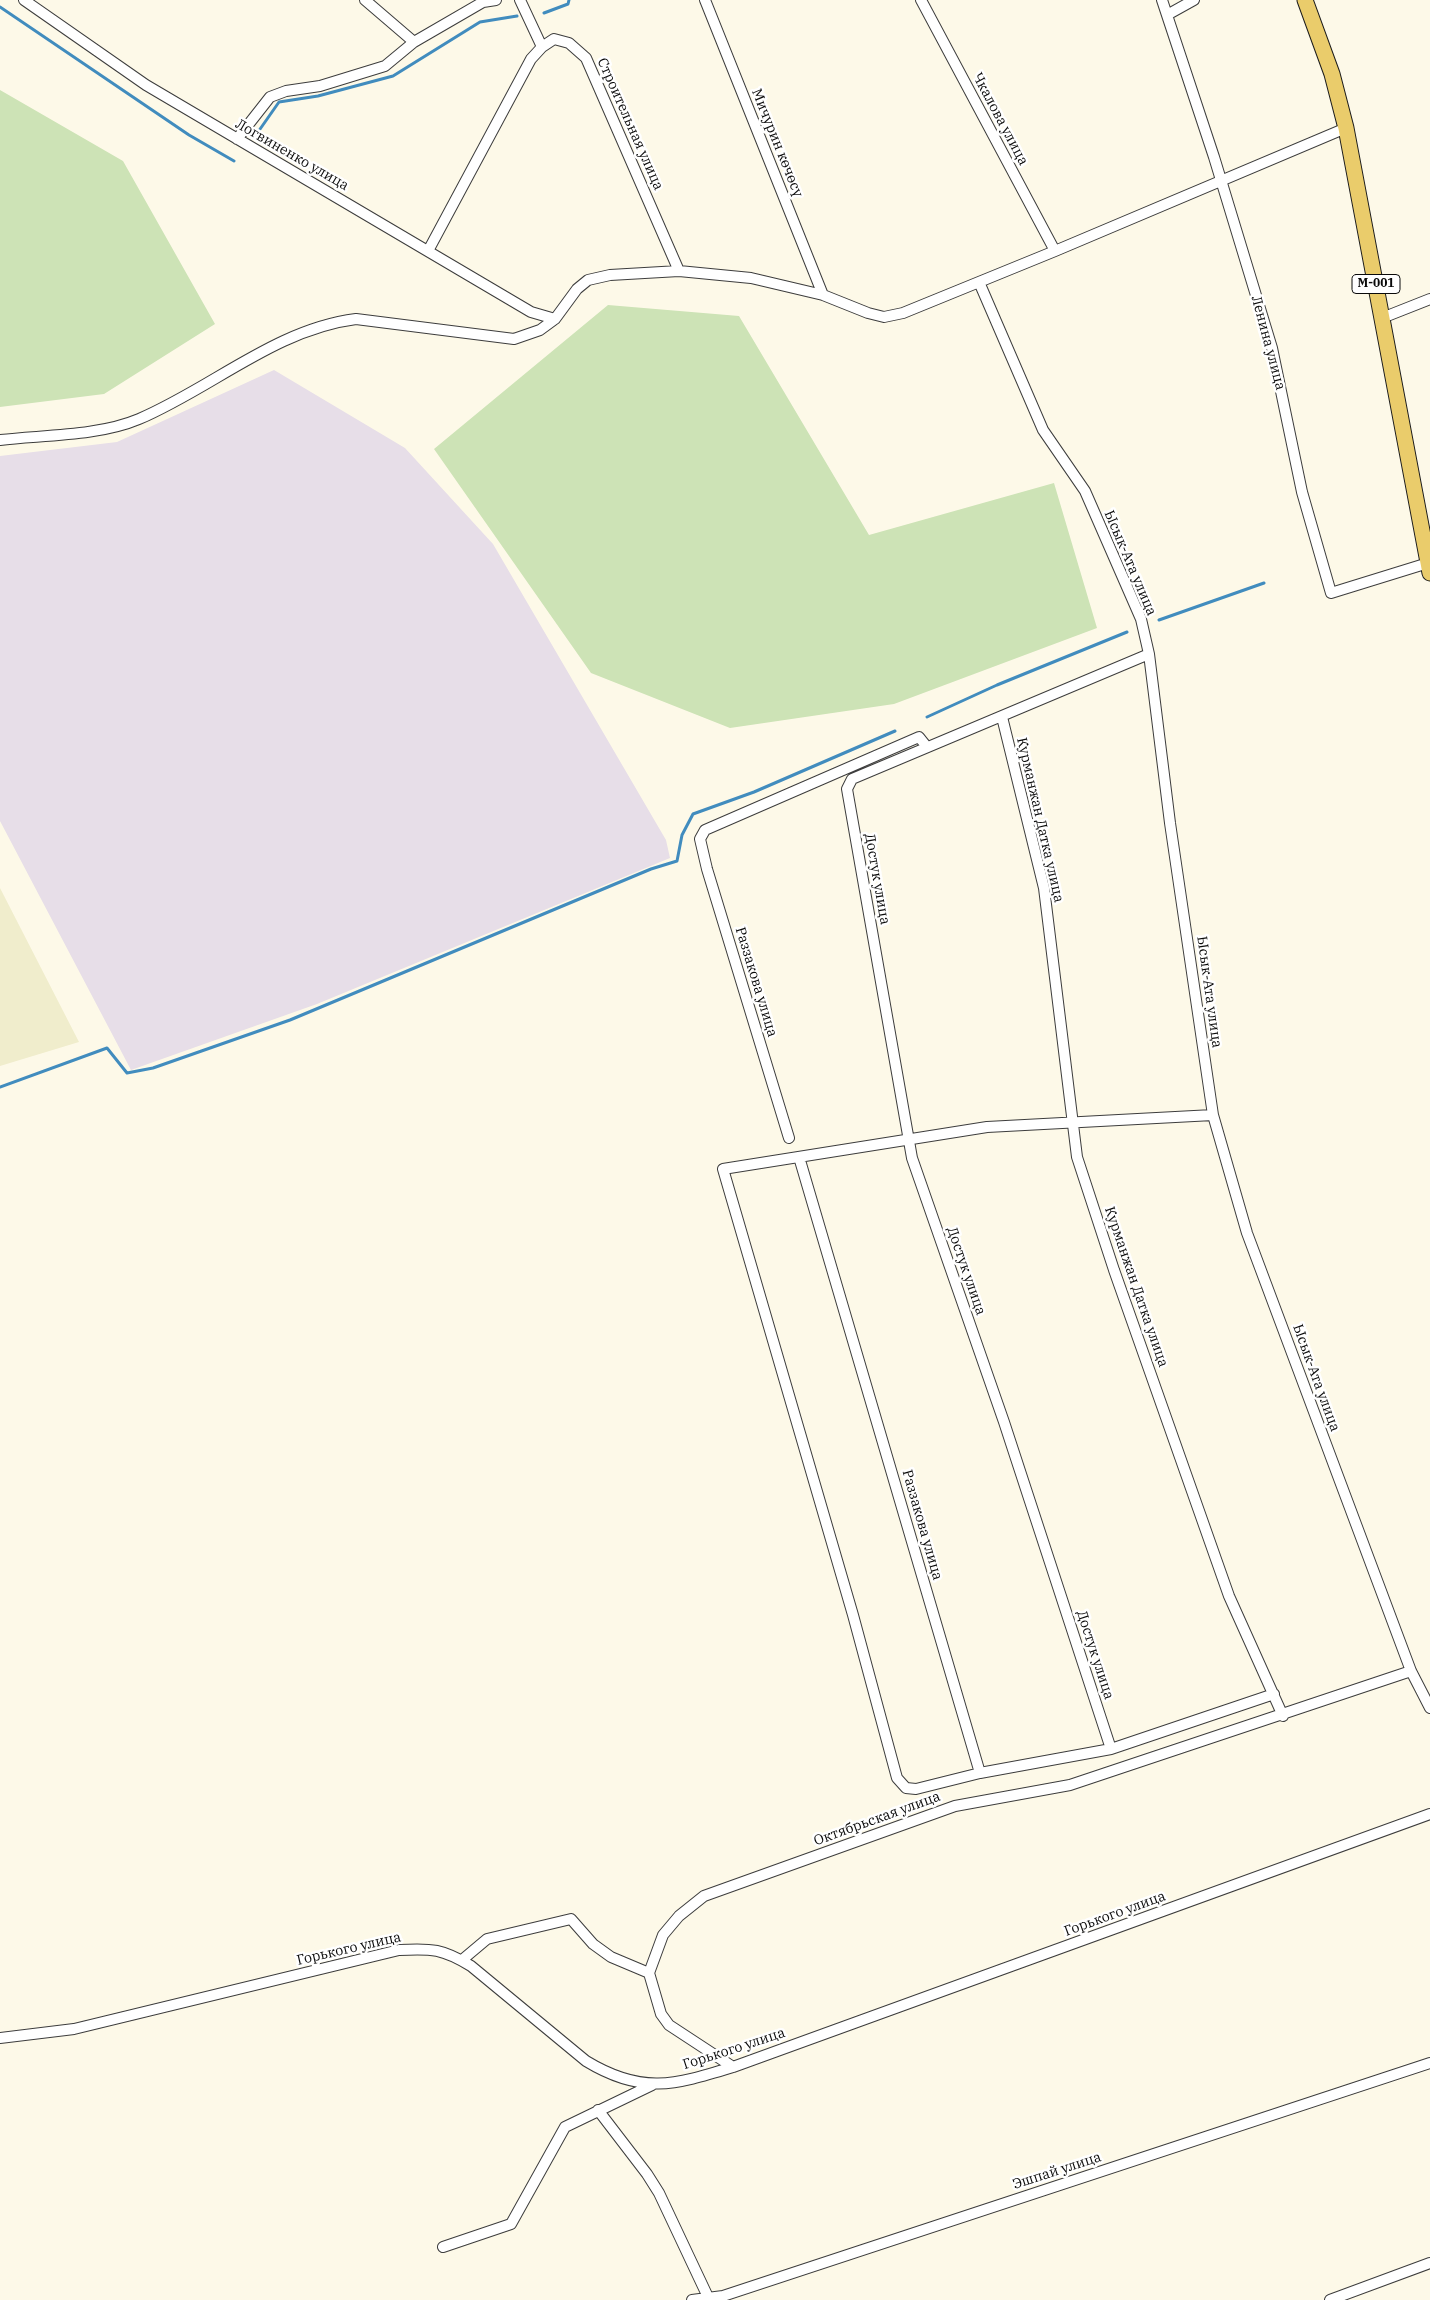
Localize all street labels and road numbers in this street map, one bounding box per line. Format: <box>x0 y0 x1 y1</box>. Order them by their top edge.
street label: Строительная улица <box>593 55 667 193</box>
street label: Чкалова улица <box>969 70 1031 168</box>
street label: Мичурин көчөсү <box>748 86 806 200</box>
street label: Логвиненко улица <box>232 116 352 194</box>
road number: М-001 <box>1352 274 1400 294</box>
street label: Ленина улица <box>1247 294 1289 392</box>
street label: Ысык-Ата улица <box>1100 508 1160 618</box>
street label: Курманжан Датка улица <box>1013 736 1067 904</box>
street label: Достук улица <box>861 832 893 926</box>
street label: Раззакова улица <box>731 925 781 1039</box>
street label: Ысык-Ата улица <box>1193 935 1225 1049</box>
street label: Курманжан Датка улица <box>1101 1205 1171 1369</box>
street label: Достук улица <box>943 1225 989 1317</box>
street label: Ысык-Ата улица <box>1289 1322 1343 1434</box>
street label: Раззакова улица <box>898 1468 946 1582</box>
street label: Достук улица <box>1073 1608 1117 1702</box>
street label: Октябрьская улица <box>811 1788 943 1850</box>
street label: Горького улица <box>1062 1888 1168 1940</box>
street label: Горького улица <box>295 1929 403 1969</box>
street label: Горького улица <box>681 2025 787 2073</box>
street label: Эшпай улица <box>1011 2149 1103 2193</box>

